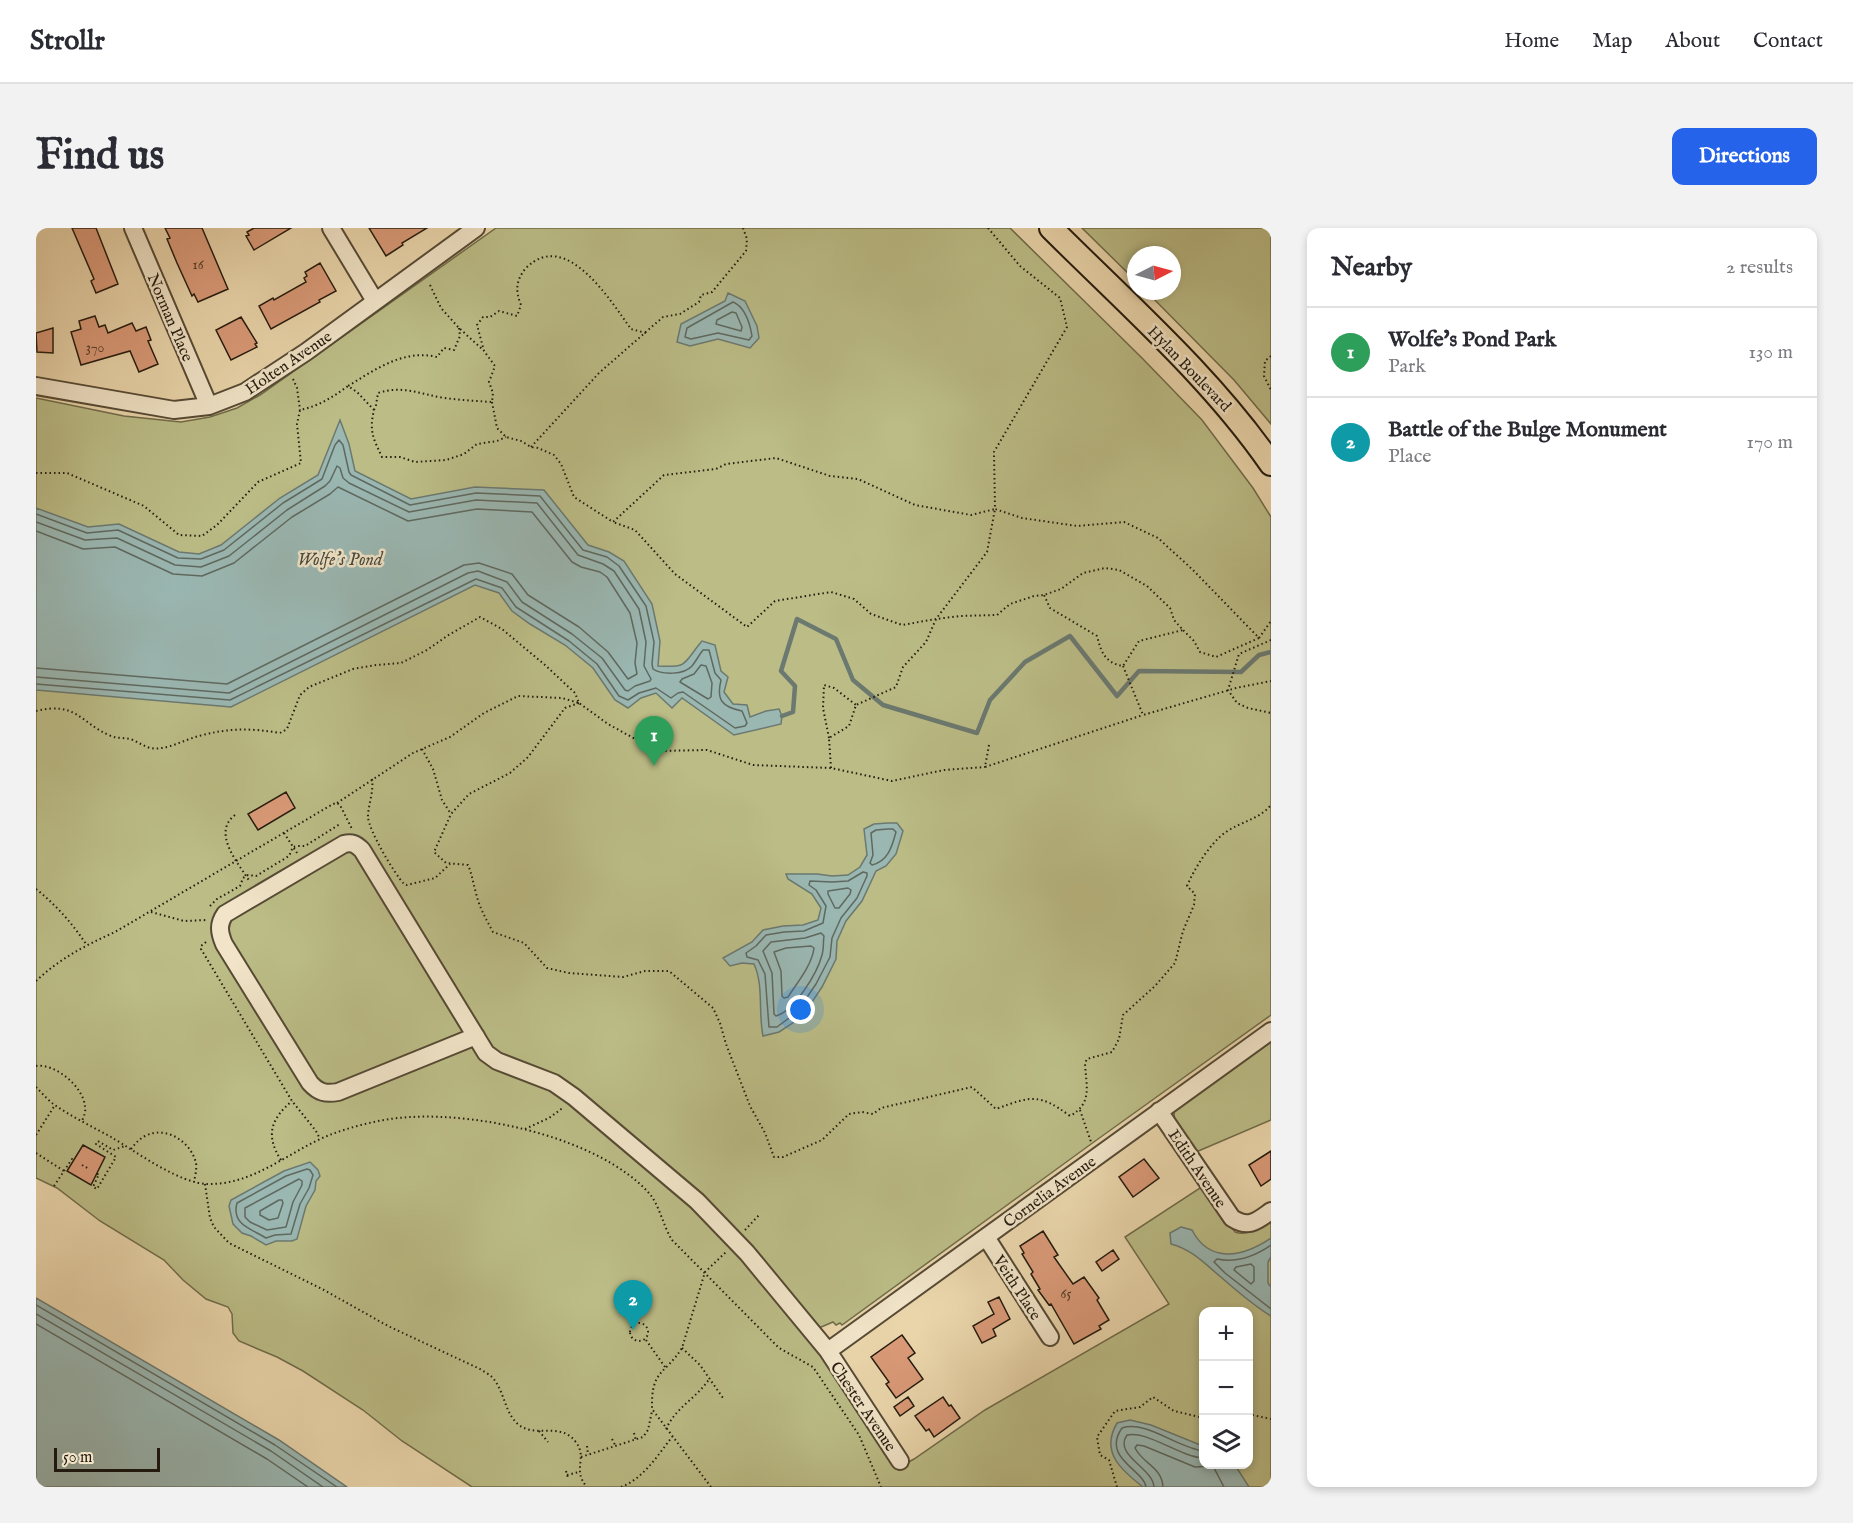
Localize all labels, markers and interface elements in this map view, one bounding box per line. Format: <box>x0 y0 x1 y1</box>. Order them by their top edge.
text: Strollr <box>30 24 105 59</box>
text: Home <box>1504 28 1559 55</box>
text: Map <box>1592 28 1632 55</box>
text: About <box>1665 28 1720 55</box>
text: Contact <box>1753 28 1823 55</box>
button: Directions <box>1672 128 1817 185</box>
text: Find us <box>36 130 164 183</box>
north arrow <box>1127 246 1181 300</box>
text: Nearby <box>1331 251 1412 284</box>
text: 2 results <box>1726 255 1793 280</box>
house number: 16 <box>192 256 205 274</box>
street label: Norman Place <box>142 271 197 365</box>
street label: Hylan Boulevard <box>1142 322 1235 417</box>
text: Wolfe's Pond Park <box>1388 326 1556 354</box>
street label: Holten Avenue <box>242 327 336 400</box>
house number: 370 <box>86 339 104 357</box>
text: 1 <box>1347 340 1354 365</box>
text: 130 m <box>1748 340 1793 365</box>
text: Park <box>1388 354 1426 379</box>
text: Battle of the Bulge Monument <box>1388 416 1667 444</box>
text: 2 <box>1346 430 1355 455</box>
text: 170 m <box>1747 430 1793 455</box>
text: Place <box>1388 444 1431 469</box>
water label: Wolfe's Pond <box>298 549 384 572</box>
pin: 1 <box>634 716 674 766</box>
your location <box>786 995 815 1024</box>
street label: Edith Avenue <box>1163 1126 1230 1212</box>
street label: Cornelia Avenue <box>1000 1152 1100 1233</box>
street label: Veith Place <box>987 1251 1045 1324</box>
pin: 2 <box>614 1280 652 1330</box>
house number: 65 <box>1061 1285 1071 1303</box>
map controls <box>1199 1307 1253 1469</box>
button: + <box>1199 1307 1253 1361</box>
street label: Chester Avenue <box>825 1358 900 1456</box>
button: − <box>1199 1361 1253 1415</box>
button: layers <box>1199 1415 1253 1469</box>
scale bar <box>54 1445 160 1472</box>
text: 50 m <box>63 1448 92 1468</box>

